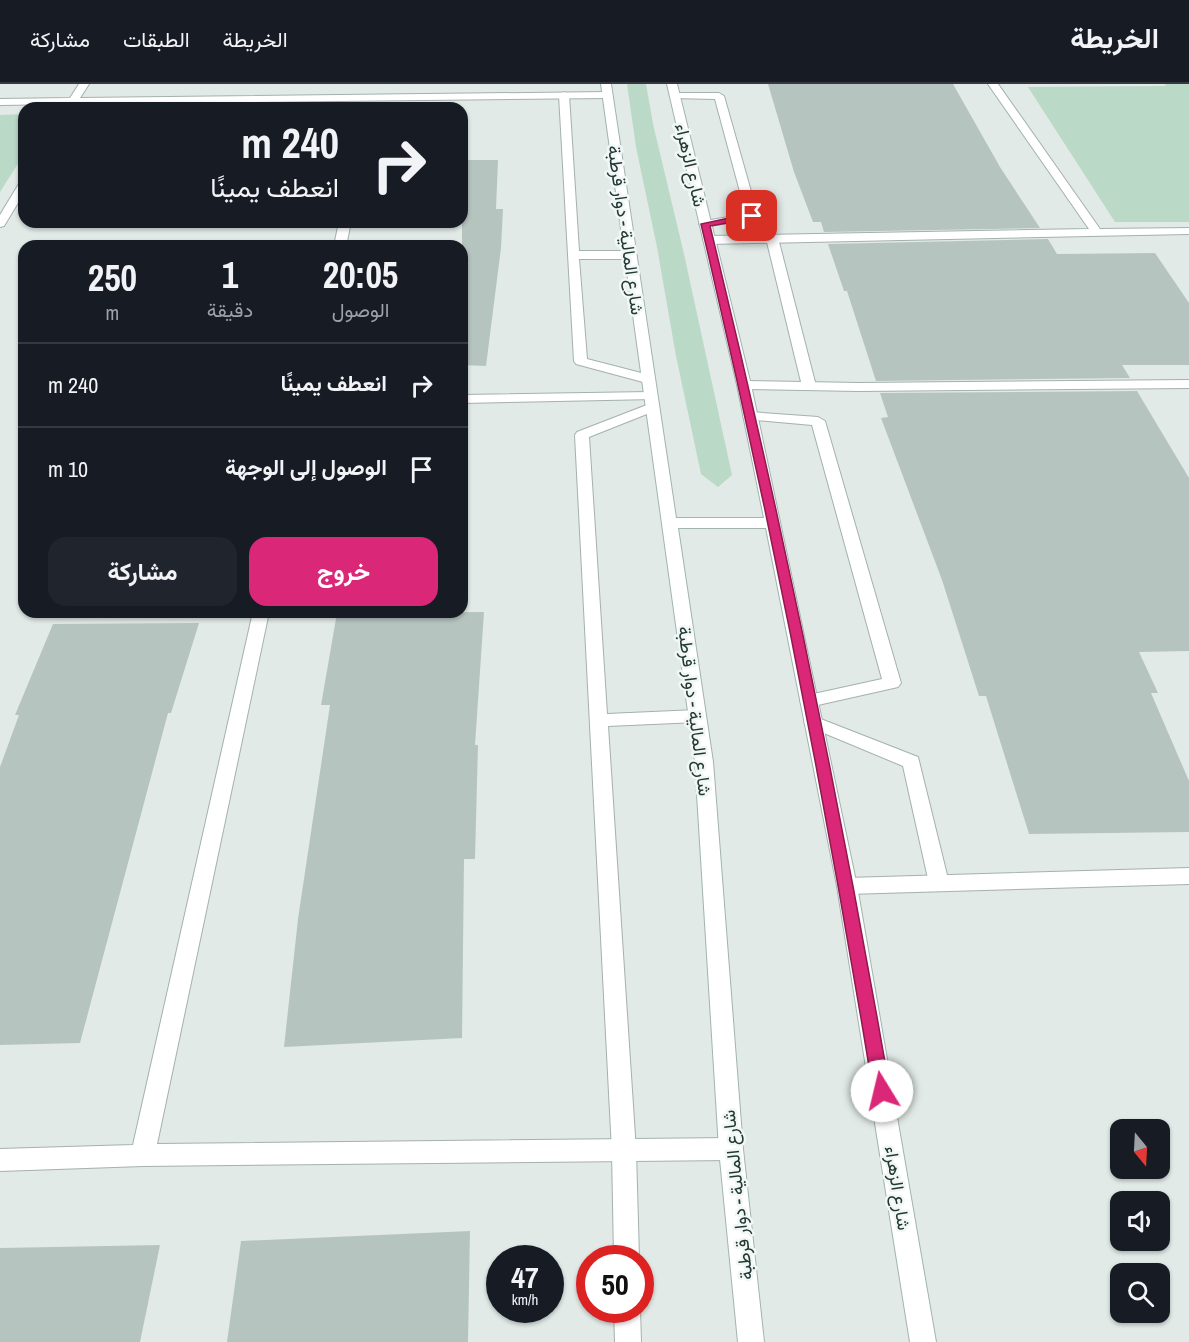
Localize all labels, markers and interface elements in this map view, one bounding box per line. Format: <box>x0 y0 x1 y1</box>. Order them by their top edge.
text: الخريطة <box>1070 19 1159 57</box>
text: مشاركة <box>30 25 90 54</box>
text: الطبقات <box>123 25 190 54</box>
text: الخريطة <box>223 25 288 54</box>
text: 240 m <box>241 115 339 171</box>
street label: شارع الزهراء <box>669 121 713 209</box>
icon: right <box>360 126 438 204</box>
street label: شارع المالية - دوار قرطبة <box>602 144 650 316</box>
text: انعطف يمينًا <box>210 169 339 205</box>
pin <box>726 190 777 241</box>
icon: arrive <box>735 199 768 232</box>
text: 1 <box>222 251 238 299</box>
text: 20:05 <box>323 251 398 299</box>
text: 250 <box>88 254 137 302</box>
text: دقيقة <box>207 296 253 323</box>
text: الوصول <box>332 296 389 323</box>
text: m <box>106 299 119 326</box>
text: انعطف يمينًا <box>281 368 387 398</box>
icon: right <box>405 369 438 402</box>
text: 240 m <box>48 370 98 400</box>
text: الوصول إلى الوجهة <box>225 452 387 482</box>
icon: arrive <box>405 453 438 486</box>
text: 10 m <box>48 454 88 484</box>
button: مشاركة <box>48 537 237 606</box>
button: خروج <box>249 537 438 606</box>
street label: شارع المالية - دوار قرطبة <box>672 625 718 797</box>
position arrow <box>850 1059 914 1123</box>
street label: شارع المالية - دوار قرطبة <box>716 1109 758 1281</box>
north arrow <box>1110 1119 1170 1179</box>
map controls <box>1110 1119 1170 1323</box>
street label: شارع الزهراء <box>879 1144 917 1232</box>
button: sound <box>1110 1191 1170 1251</box>
speed limit sign: 50 <box>576 1245 654 1323</box>
text: 47 <box>511 1257 539 1297</box>
button: search <box>1110 1263 1170 1323</box>
text: km/h <box>512 1289 538 1310</box>

